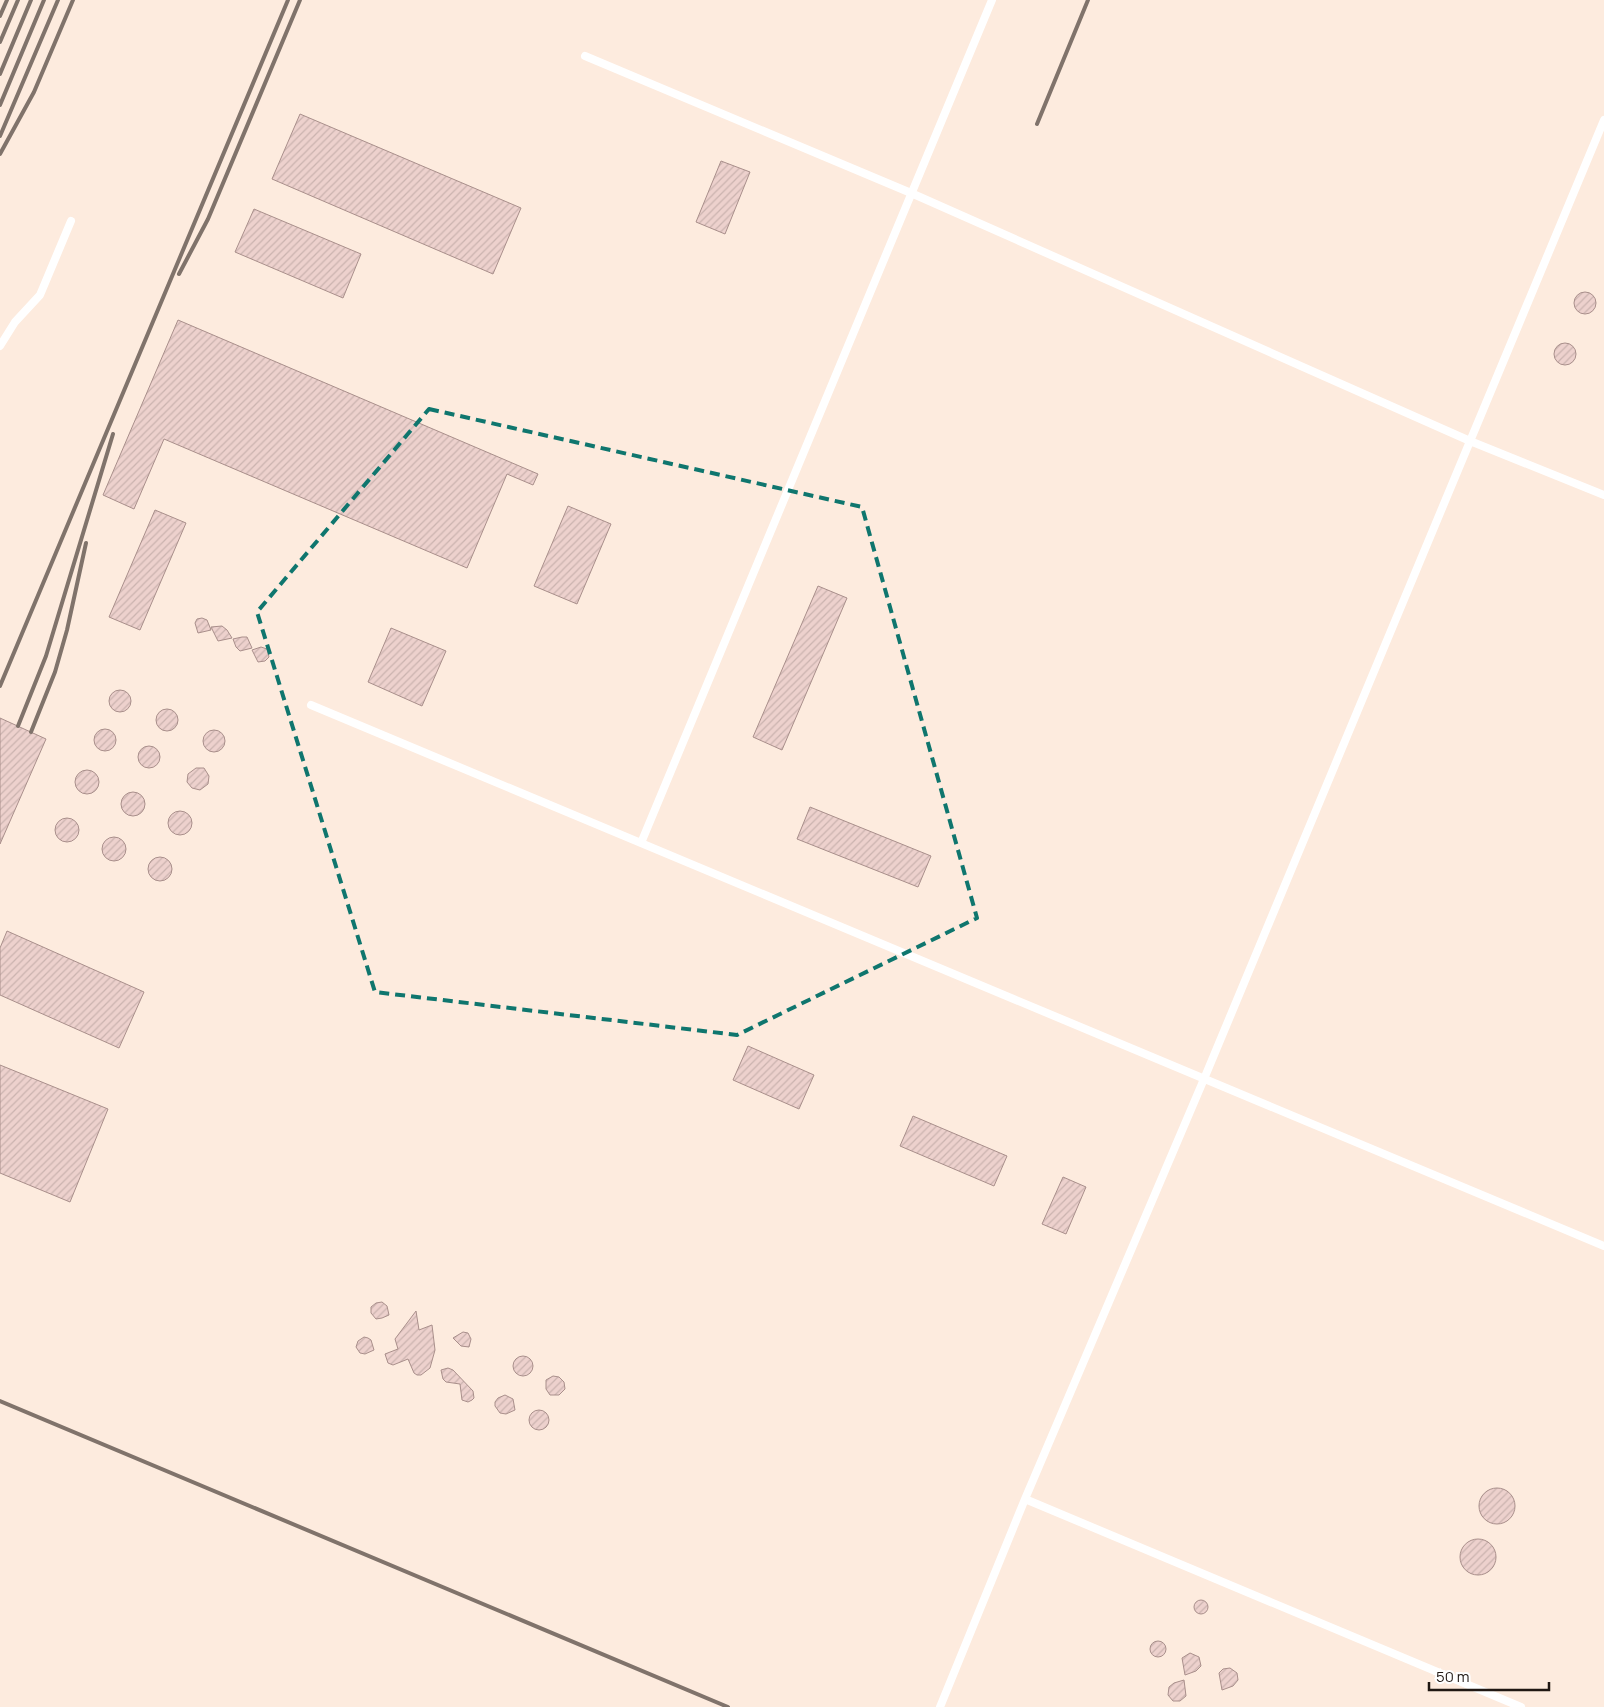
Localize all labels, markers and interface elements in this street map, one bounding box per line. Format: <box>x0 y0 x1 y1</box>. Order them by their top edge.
scale bar <box>1429 1660 1549 1692</box>
text: 50 m <box>1436 1666 1470 1687</box>

